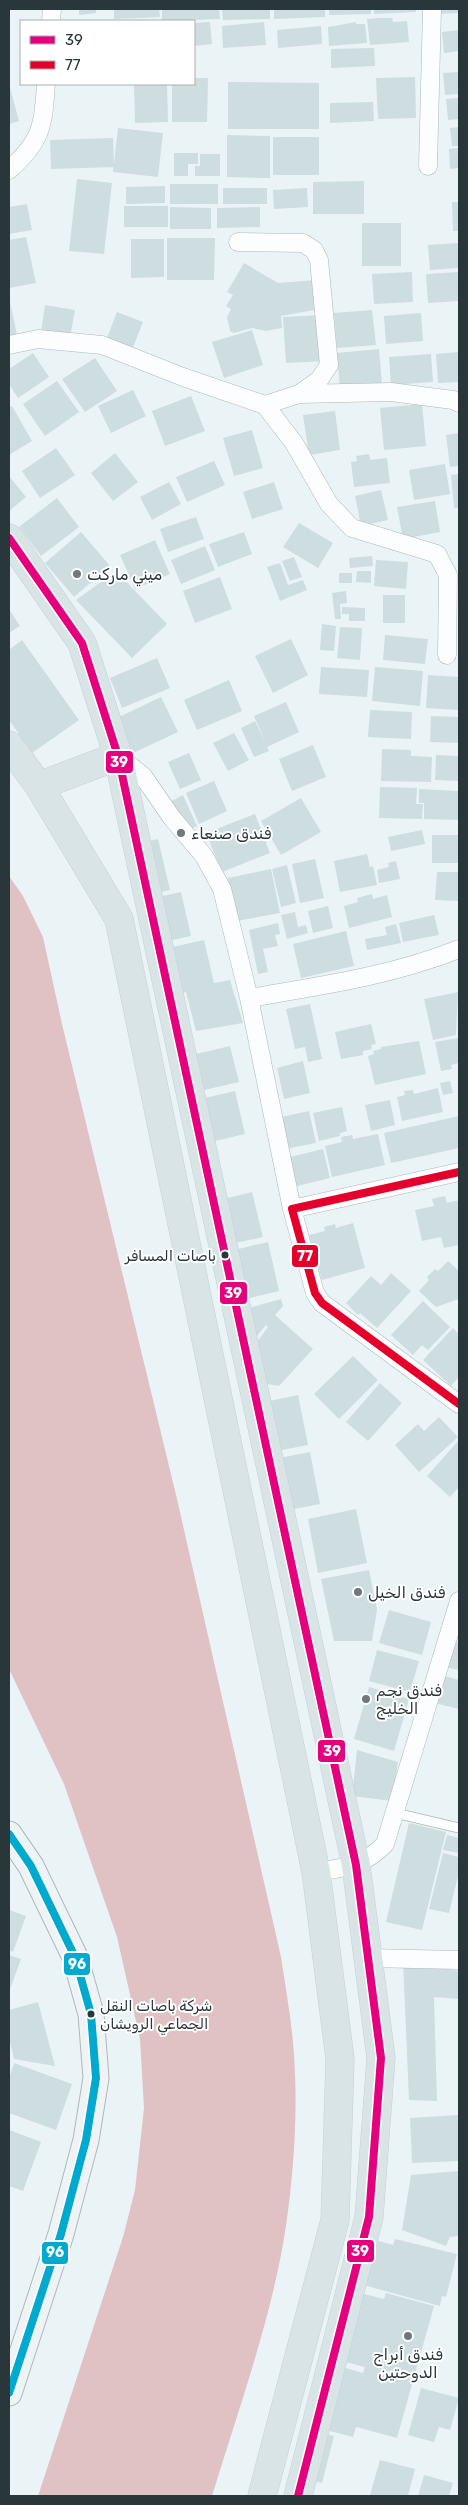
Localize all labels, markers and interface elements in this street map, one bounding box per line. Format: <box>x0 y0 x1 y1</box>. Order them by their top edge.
legend <box>20 20 195 85</box>
text: 39 <box>65 31 83 49</box>
text: 77 <box>65 56 81 74</box>
place label: ميني ماركت <box>87 565 162 587</box>
marker: ميني ماركت <box>71 568 83 580</box>
line badge: 39 <box>105 750 134 774</box>
text: 39 <box>110 754 128 771</box>
place label: فندق صنعاء <box>191 824 272 843</box>
marker: فندق صنعاء <box>175 827 187 839</box>
line badge: 77 <box>291 1244 319 1268</box>
place label: باصات المسافر <box>124 1247 216 1265</box>
text: 77 <box>297 1248 313 1265</box>
marker: باصات المسافر <box>220 1250 230 1260</box>
line badge: 39 <box>219 1281 248 1305</box>
text: 39 <box>224 1285 242 1302</box>
place label: فندق الخيل <box>368 1583 446 1602</box>
marker: فندق الخيل <box>352 1586 364 1598</box>
place label: فندق نجم الخليج <box>376 1681 442 1720</box>
marker: فندق نجم الخليج <box>360 1693 372 1705</box>
line badge: 39 <box>317 1739 346 1763</box>
text: 39 <box>323 1743 341 1760</box>
line badge: 96 <box>63 1952 91 1976</box>
text: 96 <box>68 1956 86 1973</box>
place label: شركة باصات النقل الجماعي الرويشان <box>100 1997 213 2036</box>
marker: شركة باصات النقل الجماعي الرويشان <box>86 2009 96 2019</box>
line badge: 39 <box>346 2239 375 2263</box>
line badge: 96 <box>41 2241 69 2265</box>
text: 39 <box>351 2243 369 2260</box>
text: 96 <box>46 2244 64 2261</box>
marker: فندق أبراج الدوحتين <box>402 2330 414 2342</box>
place label: فندق أبراج الدوحتين <box>373 2345 443 2383</box>

